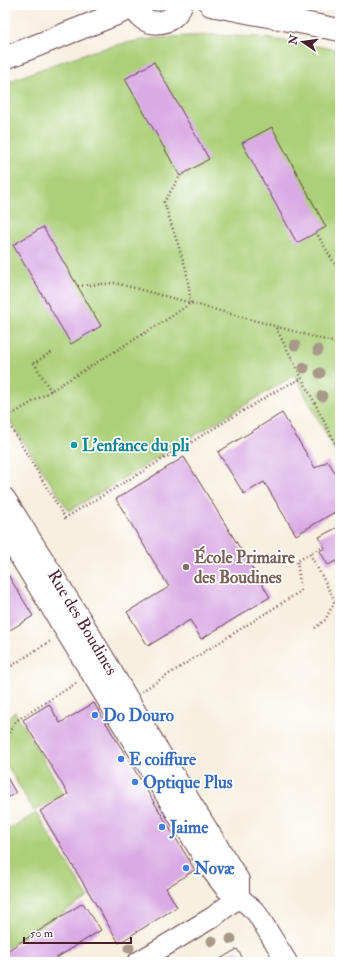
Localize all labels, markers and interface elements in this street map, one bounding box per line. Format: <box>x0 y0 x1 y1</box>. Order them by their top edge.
north arrow <box>283 22 323 62</box>
text: N <box>286 32 301 47</box>
place label: L'enfance du pli <box>82 435 190 457</box>
marker: L'enfance du pli <box>69 440 79 450</box>
place label: École Primaire des Boudines <box>194 545 296 588</box>
marker: École Primaire des Boudines <box>181 562 191 572</box>
street label: Rue des Boudines <box>43 566 122 679</box>
place label: Do Douro <box>103 705 174 726</box>
marker: Do Douro <box>90 710 100 720</box>
place label: E coiffure <box>129 749 197 770</box>
marker: E coiffure <box>116 754 126 764</box>
place label: Optique Plus <box>143 772 233 794</box>
marker: Optique Plus <box>130 777 140 787</box>
place label: Jaime <box>169 817 209 839</box>
marker: Jaime <box>157 822 167 832</box>
place label: Novæ <box>193 858 235 879</box>
marker: Novæ <box>181 863 191 873</box>
scale bar <box>24 919 131 945</box>
text: 50 m <box>30 926 54 941</box>

